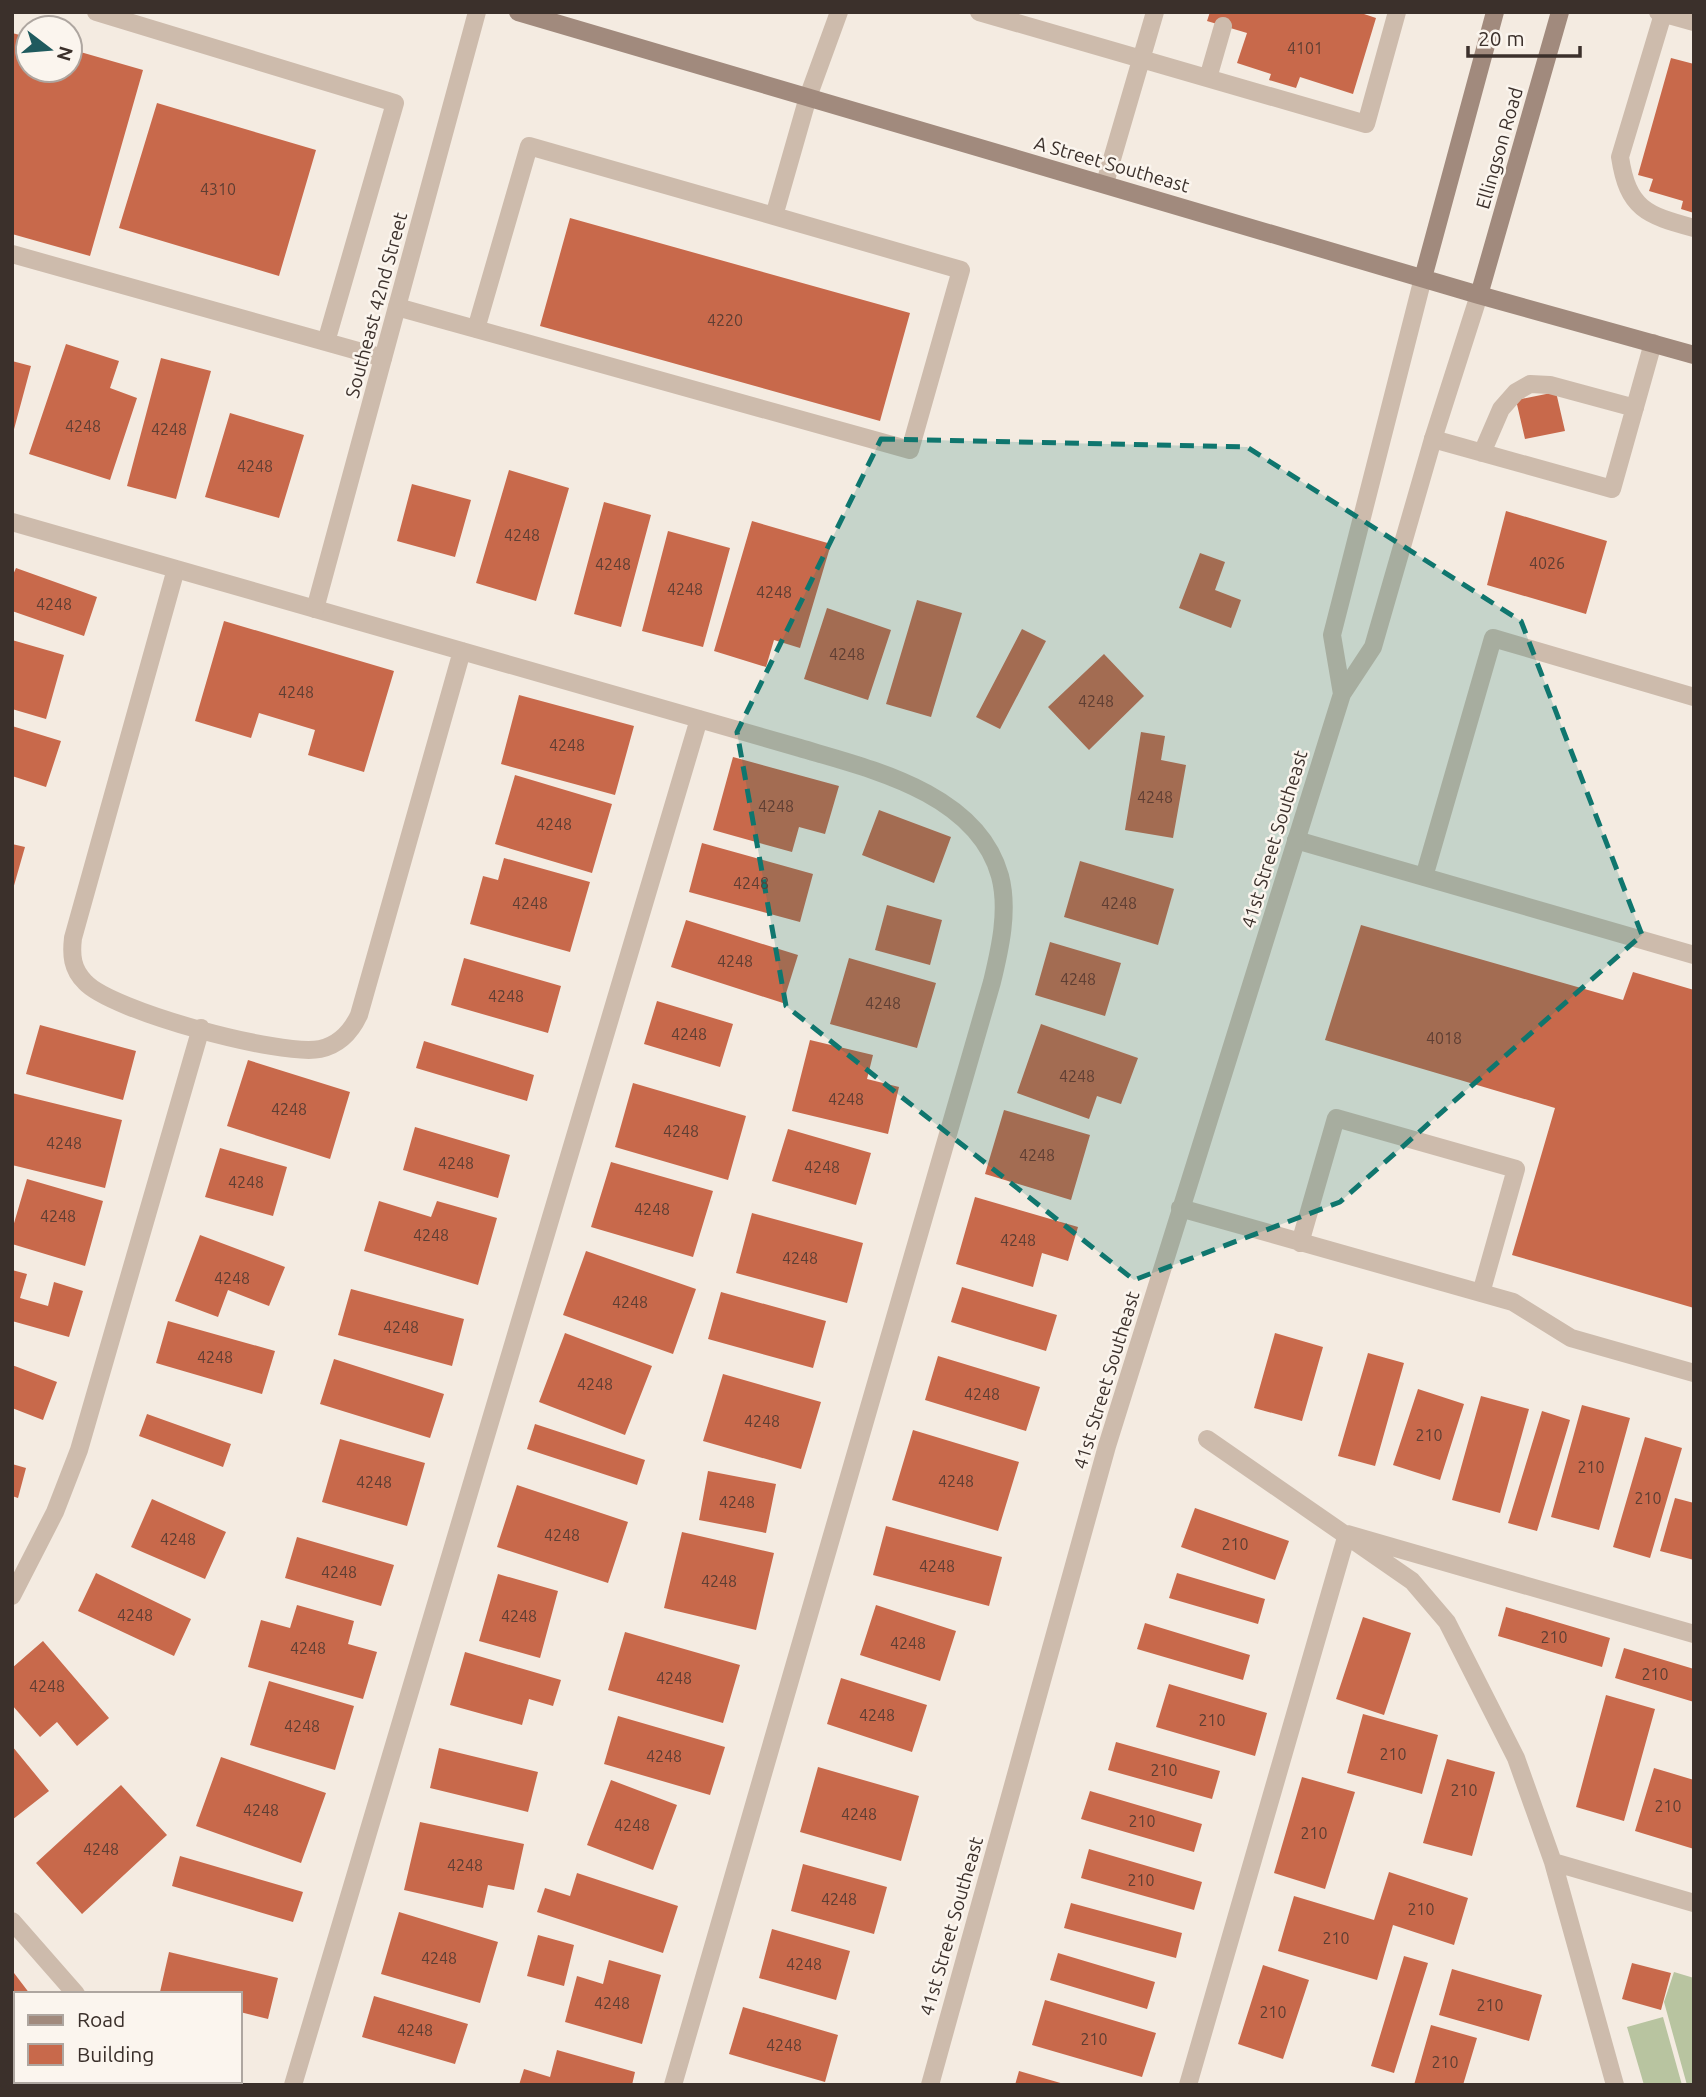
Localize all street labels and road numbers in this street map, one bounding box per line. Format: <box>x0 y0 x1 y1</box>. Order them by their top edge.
street label: Ellingson Road <box>1471 85 1527 211</box>
street label: A Street Southeast <box>1032 131 1193 197</box>
street label: Southeast 42nd Street <box>341 209 412 400</box>
street label: 41st Street Southeast <box>1236 747 1312 931</box>
street label: 41st Street Southeast <box>1068 1288 1144 1472</box>
street label: 41st Street Southeast <box>915 1833 987 2018</box>

